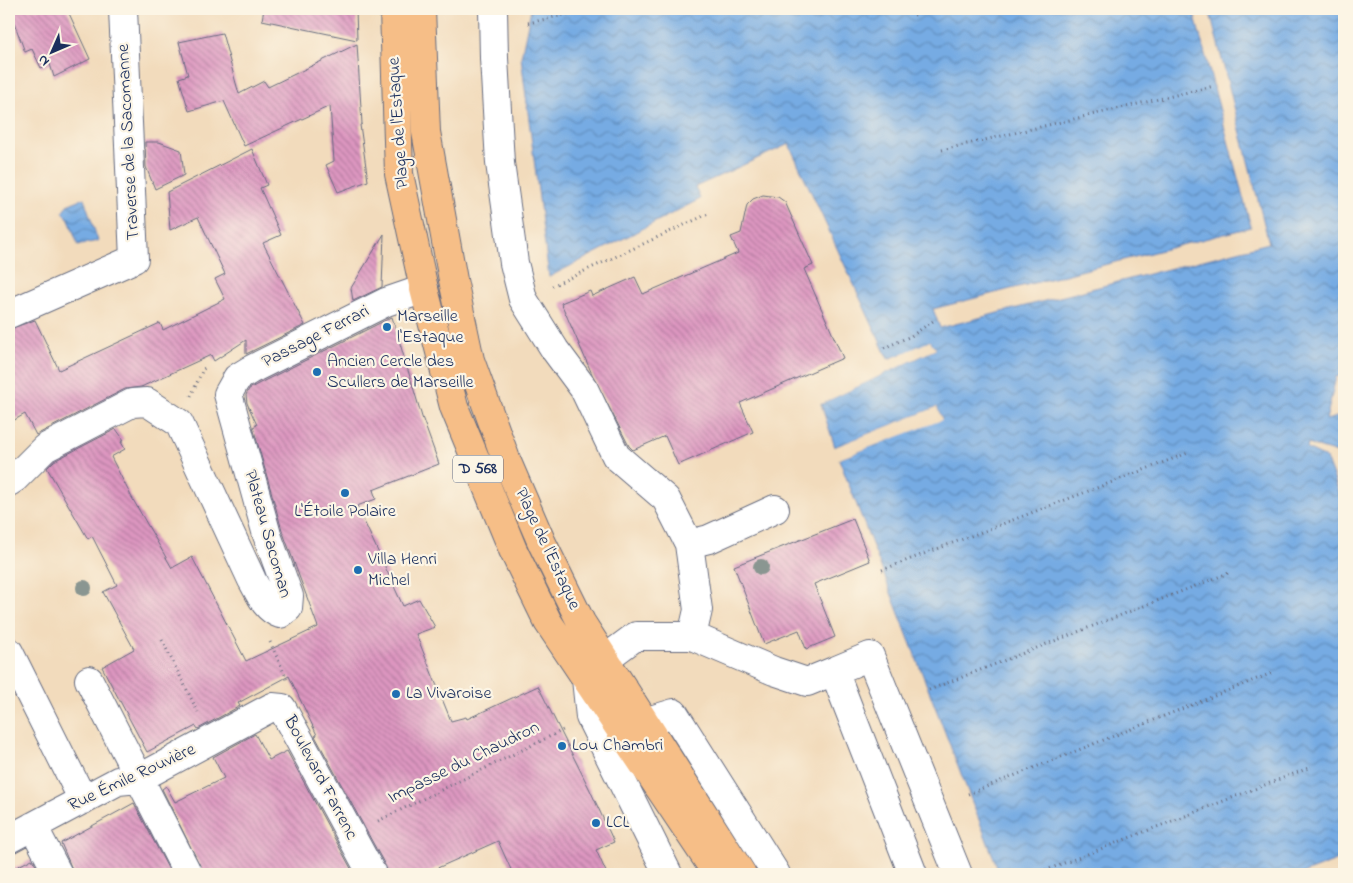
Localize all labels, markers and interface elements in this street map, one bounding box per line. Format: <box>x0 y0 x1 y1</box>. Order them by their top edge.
north arrow <box>28 28 78 78</box>
street label: Traverse de la Sacomanne <box>111 42 147 241</box>
text: N <box>33 49 55 71</box>
street label: Plage de l'Estaque <box>381 55 418 190</box>
street label: Passage Ferrari <box>258 299 375 376</box>
place label: Marseille l'Estaque <box>397 304 464 351</box>
marker: Marseille l'Estaque <box>381 321 393 333</box>
place label: Ancien Cercle des Scullers de Marseille <box>327 349 475 396</box>
marker: Ancien Cercle des Scullers de Marseille <box>311 366 323 378</box>
road number: D 568 <box>453 456 503 482</box>
street label: Plateau Sacoman <box>236 467 298 601</box>
street label: Plage de l'Estaque <box>506 484 587 616</box>
marker: L'Étoile Polaire <box>339 487 351 499</box>
place label: L'Étoile Polaire <box>294 499 397 525</box>
place label: Villa Henri Michel <box>367 547 437 594</box>
marker: Villa Henri Michel <box>352 564 364 576</box>
place label: La Vivaroise <box>406 681 492 707</box>
marker: La Vivaroise <box>390 688 402 700</box>
street label: Boulevard Farrenc <box>276 710 364 845</box>
street label: Impasse du Chaudron <box>384 715 544 811</box>
place label: Lou Chambri <box>572 733 663 759</box>
street label: Rue Émile Rouvière <box>64 737 201 819</box>
marker: Lou Chambri <box>556 740 568 752</box>
place label: LCL <box>606 810 630 836</box>
marker: LCL <box>590 817 602 829</box>

